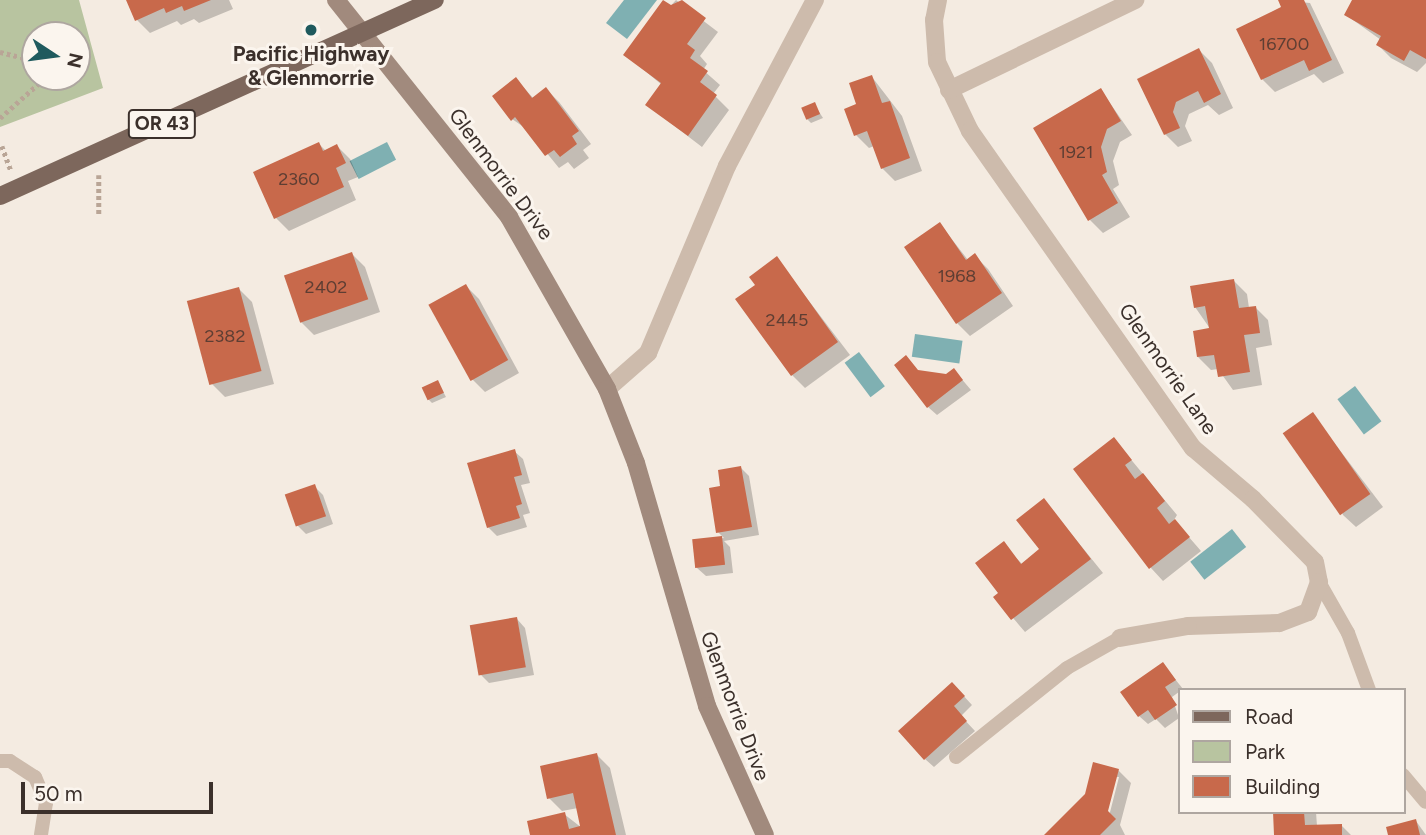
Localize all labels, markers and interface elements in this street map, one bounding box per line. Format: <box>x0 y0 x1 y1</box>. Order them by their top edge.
north arrow <box>21 21 91 91</box>
marker: Pacific Highway & Glenmorrie <box>303 22 319 38</box>
house number: 16700 <box>1259 33 1309 55</box>
place label: Pacific Highway & Glenmorrie <box>233 41 389 91</box>
text: N <box>62 51 88 70</box>
street label: Glenmorrie Drive <box>443 103 559 245</box>
road number: OR 43 <box>127 108 197 140</box>
house number: 1921 <box>1058 141 1094 163</box>
house number: 2360 <box>278 168 320 190</box>
house number: 1968 <box>938 265 976 287</box>
house number: 2402 <box>305 276 347 298</box>
street label: Glenmorrie Lane <box>1113 299 1223 439</box>
house number: 2445 <box>766 309 808 331</box>
house number: 2382 <box>205 325 245 347</box>
street label: Glenmorrie Drive <box>695 628 775 784</box>
legend <box>1178 688 1405 814</box>
text: Road <box>1245 704 1293 729</box>
text: Park <box>1245 739 1285 764</box>
scale bar <box>24 768 217 812</box>
text: Building <box>1245 774 1320 799</box>
text: 50 m <box>34 781 83 806</box>

